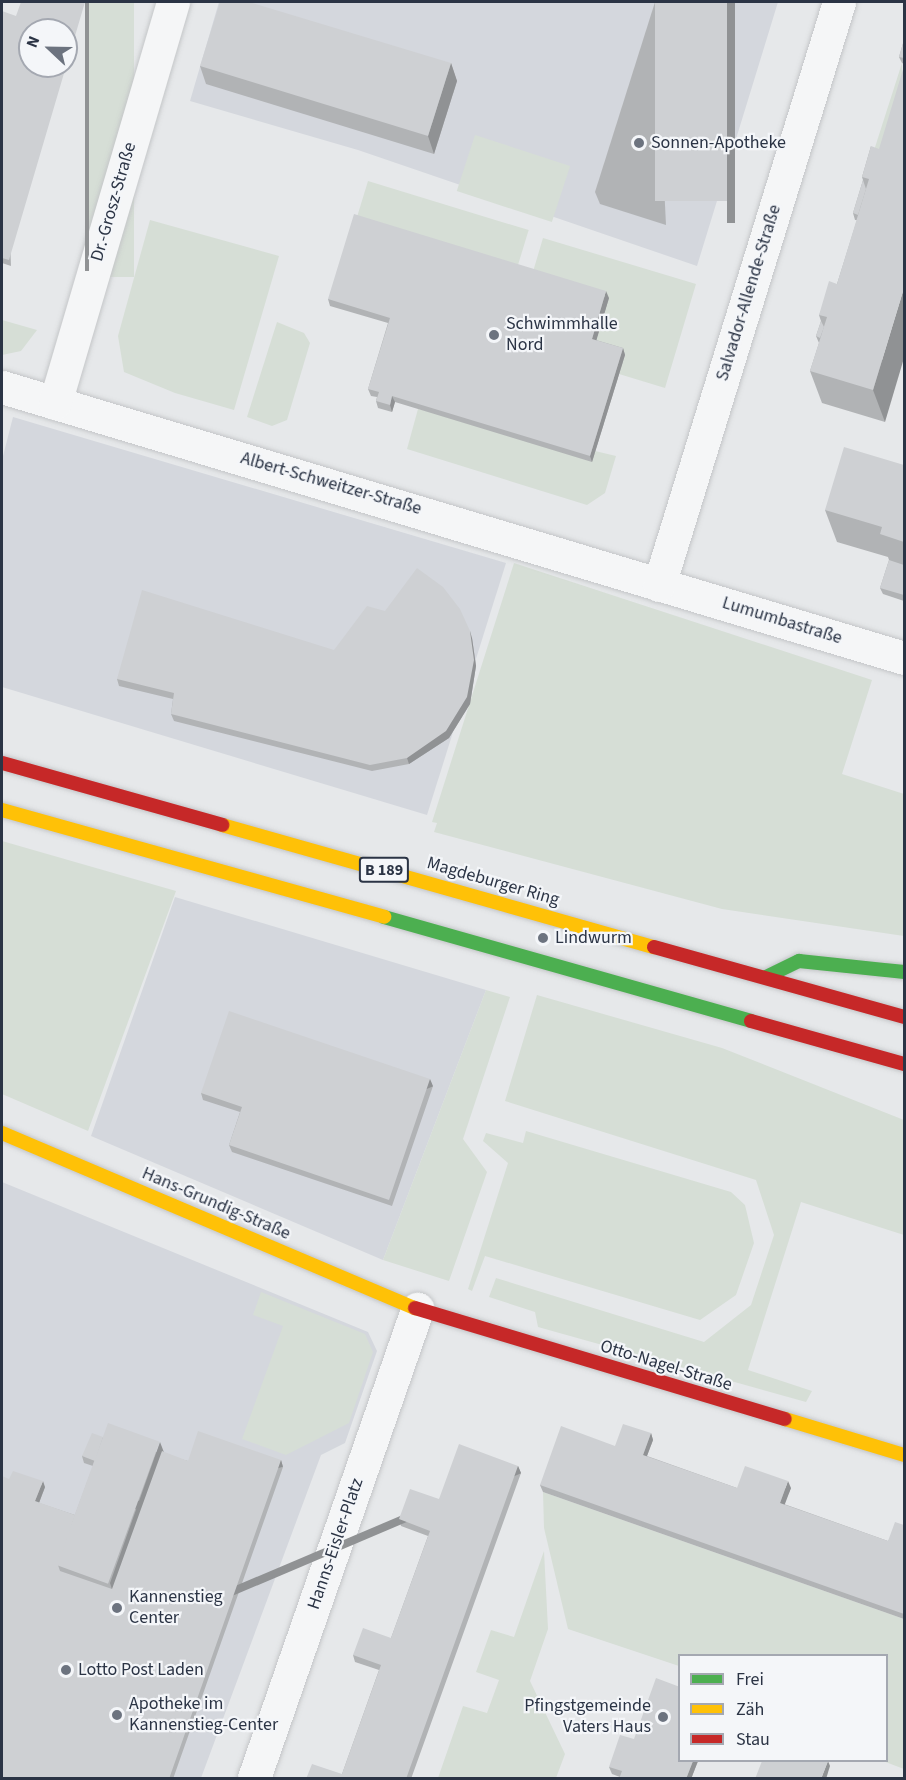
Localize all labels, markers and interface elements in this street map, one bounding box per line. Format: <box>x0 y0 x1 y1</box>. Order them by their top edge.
north arrow <box>18 18 78 78</box>
text: N <box>21 33 45 51</box>
place label: Sonnen-Apotheke <box>651 132 786 154</box>
marker: Sonnen-Apotheke <box>632 136 646 150</box>
street label: Dr.-Grosz-Straße <box>87 140 141 264</box>
street label: Salvador-Allende-Straße <box>712 202 786 384</box>
place label: Schwimmhalle Nord <box>506 314 618 356</box>
marker: Schwimmhalle Nord <box>487 328 501 342</box>
street label: Albert-Schweitzer-Straße <box>238 448 424 520</box>
street label: Lumumbastraße <box>719 593 845 649</box>
street label: Magdeburger Ring <box>424 853 562 911</box>
road number: B 189 <box>358 857 410 883</box>
place label: Lindwurm <box>555 927 632 949</box>
marker: Lindwurm <box>536 931 550 945</box>
street label: Hans-Grundig-Straße <box>139 1163 293 1245</box>
street label: Otto-Nagel-Straße <box>597 1336 735 1396</box>
street label: Hanns-Eisler-Platz <box>303 1475 369 1613</box>
place label: Kannenstieg Center <box>129 1587 222 1630</box>
marker: Kannenstieg Center <box>110 1601 124 1615</box>
legend <box>678 1654 888 1762</box>
place label: Lotto Post Laden <box>78 1659 204 1681</box>
marker: Lotto Post Laden <box>59 1663 73 1677</box>
text: Frei <box>736 1667 764 1692</box>
place label: Apotheke im Kannenstieg-Center <box>129 1694 278 1736</box>
place label: Pfingstgemeinde Vaters Haus <box>524 1696 651 1738</box>
text: Zäh <box>736 1697 764 1722</box>
marker: Apotheke im Kannenstieg-Center <box>110 1708 124 1722</box>
marker: Pfingstgemeinde Vaters Haus <box>656 1710 670 1724</box>
text: Stau <box>736 1727 770 1752</box>

